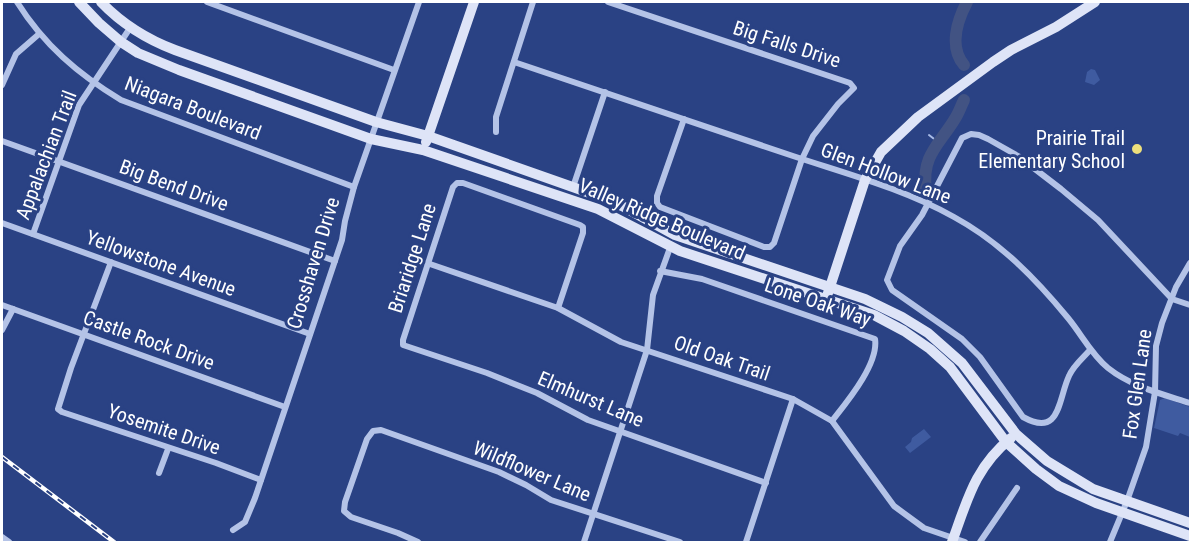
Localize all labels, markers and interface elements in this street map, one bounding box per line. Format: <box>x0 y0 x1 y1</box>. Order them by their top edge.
street label: Big Falls Drive <box>730 15 844 73</box>
street label: Niagara Boulevard <box>121 71 265 145</box>
street label: Appalachian Trail <box>10 87 82 223</box>
place label: Prairie Trail Elementary School <box>978 126 1125 173</box>
street label: Glen Hollow Lane <box>818 137 954 209</box>
marker: Prairie Trail Elementary School <box>1130 142 1144 156</box>
street label: Big Bend Drive <box>116 154 232 216</box>
street label: Valley Ridge Boulevard <box>575 173 749 265</box>
street label: Crosshaven Drive <box>282 194 344 332</box>
street label: Briaridge Lane <box>383 200 441 316</box>
street label: Yellowstone Avenue <box>83 225 239 301</box>
street label: Lone Oak Way <box>762 273 874 331</box>
street label: Castle Rock Drive <box>80 305 218 375</box>
street label: Fox Glen Lane <box>1117 327 1157 441</box>
street label: Old Oak Trail <box>671 330 773 386</box>
street label: Elmhurst Lane <box>534 366 648 432</box>
street label: Yosemite Drive <box>104 398 224 460</box>
street label: Wildflower Lane <box>469 435 595 507</box>

